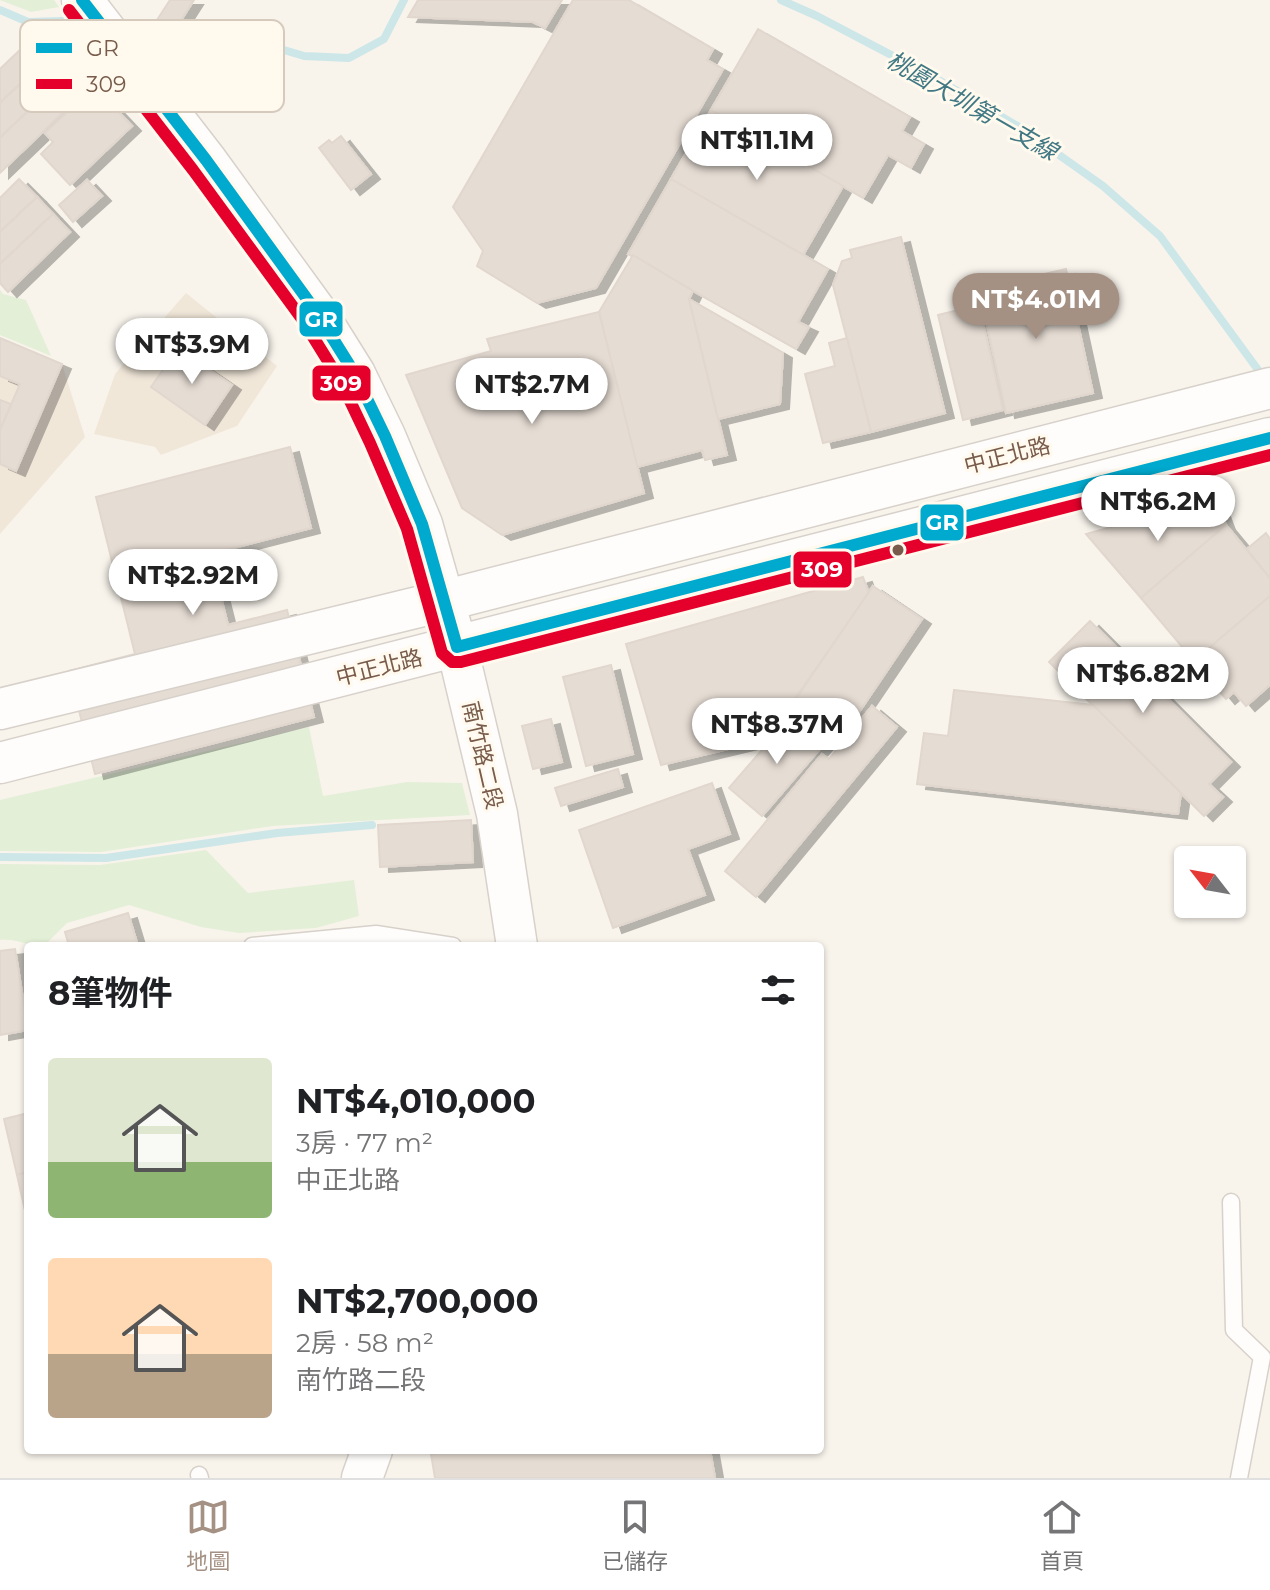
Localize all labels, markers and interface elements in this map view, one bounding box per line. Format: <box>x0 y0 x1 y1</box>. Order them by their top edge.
legend <box>20 20 284 112</box>
text: GR <box>86 35 119 62</box>
water label: 桃園大圳第一支線 <box>882 45 1065 168</box>
text: 309 <box>86 71 126 98</box>
pin: NT$11.1M <box>674 114 840 182</box>
text: NT$11.1M <box>699 124 815 156</box>
pin: NT$4.01M <box>953 273 1119 341</box>
text: NT$4.01M <box>970 283 1102 315</box>
line badge: GR <box>298 300 344 338</box>
text: GR <box>304 306 338 333</box>
pin: NT$3.9M <box>118 318 266 386</box>
text: NT$3.9M <box>133 328 251 360</box>
pin: NT$2.7M <box>458 358 606 426</box>
line badge: 309 <box>311 364 372 402</box>
text: NT$2.7M <box>474 368 590 400</box>
text: 309 <box>319 370 362 397</box>
street label: 中正北路 <box>961 432 1053 479</box>
pin: NT$6.2M <box>1084 475 1232 543</box>
text: NT$6.2M <box>1099 485 1217 517</box>
line badge: GR <box>919 503 965 542</box>
text: GR <box>925 509 959 536</box>
unlabelled marker <box>890 542 906 558</box>
pin: NT$2.92M <box>110 549 276 617</box>
line badge: 309 <box>792 550 853 589</box>
text: 309 <box>800 556 843 583</box>
text: NT$2.92M <box>127 559 259 591</box>
street label: 中正北路 <box>333 644 425 691</box>
pin: NT$6.82M <box>1060 647 1226 715</box>
text: NT$6.82M <box>1076 657 1210 689</box>
street label: 南竹路二段 <box>457 698 508 812</box>
pin: NT$8.37M <box>694 698 860 766</box>
text: NT$8.37M <box>710 708 844 740</box>
north arrow <box>1174 846 1246 918</box>
map controls <box>1174 846 1246 918</box>
icon: filters <box>756 968 800 1012</box>
text: 8筆物件 <box>48 972 172 1014</box>
text: NT$4,010,000 <box>296 1080 536 1122</box>
icon: home <box>112 1090 208 1186</box>
text: 3房 · 77 m² <box>296 1127 433 1159</box>
text: 中正北路 <box>296 1164 400 1196</box>
text: NT$2,700,000 <box>296 1280 539 1322</box>
icon: home <box>112 1290 208 1386</box>
text: 2房 · 58 m² <box>296 1327 434 1359</box>
text: 南竹路二段 <box>296 1364 426 1396</box>
tab: 地圖 <box>186 1495 230 1575</box>
tab: 已儲存 <box>602 1495 668 1575</box>
tab: 首頁 <box>1040 1495 1084 1575</box>

